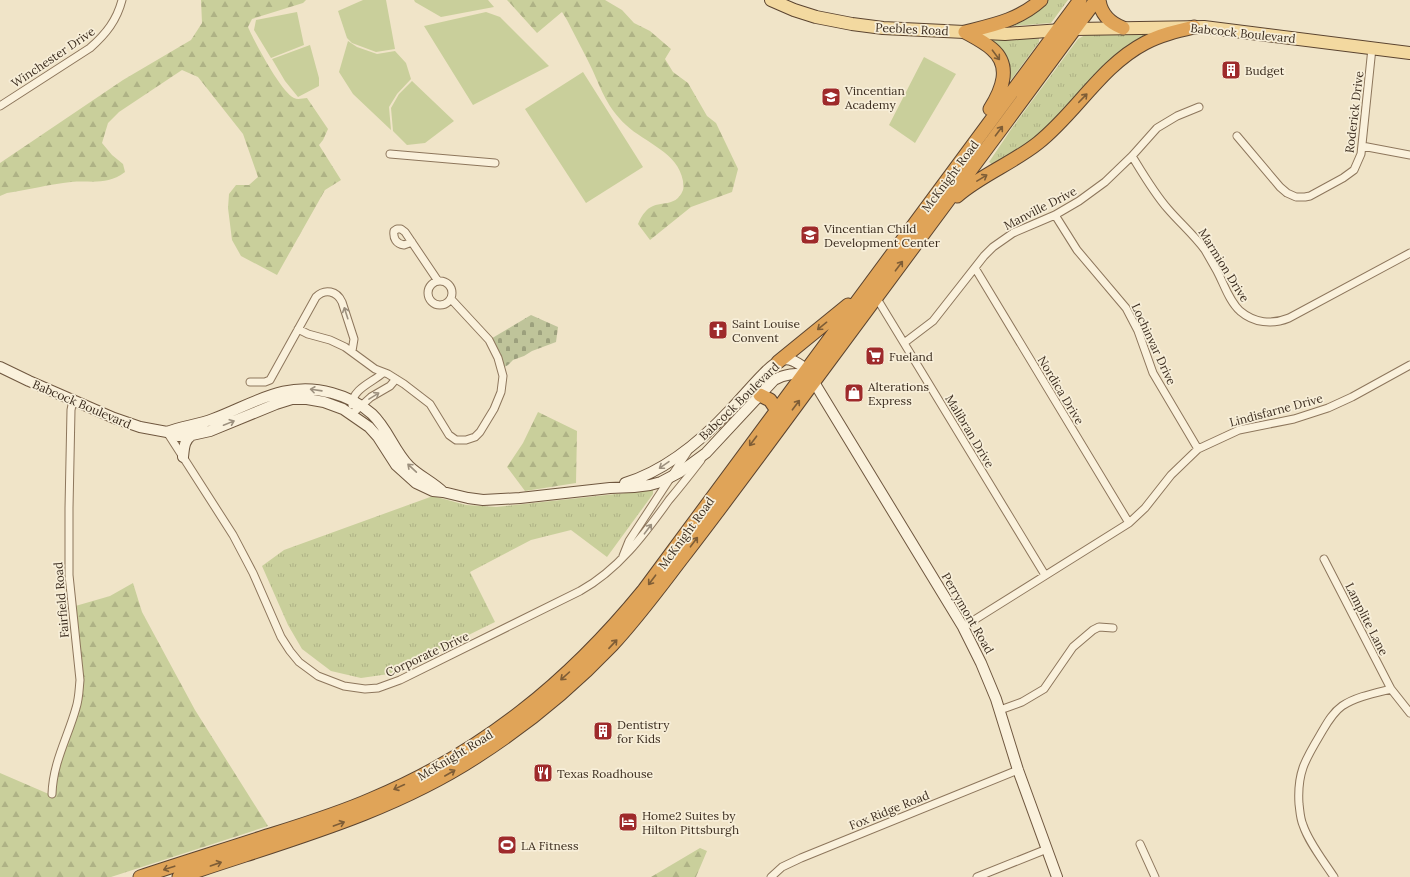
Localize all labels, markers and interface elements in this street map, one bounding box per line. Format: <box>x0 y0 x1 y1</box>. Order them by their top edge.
street label: Peebles Road <box>875 20 949 38</box>
street label: Babcock Boulevard <box>1190 20 1296 46</box>
street label: Winchester Drive <box>8 23 98 90</box>
one-way arrow <box>992 49 1000 60</box>
building icon: Budget <box>1220 59 1242 81</box>
place label: Budget <box>1245 63 1285 78</box>
street label: Roderick Drive <box>1342 70 1367 154</box>
place label: Vincentian Academy <box>844 83 905 112</box>
school or university icon: Vincentian Academy <box>820 86 842 108</box>
one-way arrow <box>1078 93 1088 103</box>
one-way arrow <box>995 125 1004 136</box>
street label: McKnight Road <box>918 137 982 215</box>
one-way arrow <box>976 174 988 182</box>
street label: Manville Drive <box>1001 183 1079 233</box>
place label: Vincentian Child Development Center <box>823 221 941 250</box>
school or university icon: Vincentian Child Development Center <box>799 224 821 246</box>
street label: Marmion Drive <box>1195 225 1253 305</box>
one-way arrow <box>895 260 903 271</box>
street label: Lochinvar Drive <box>1128 301 1180 388</box>
one-way arrow <box>342 307 349 320</box>
place label: Saint Louise Convent <box>732 316 800 345</box>
church icon: Saint Louise Convent <box>707 319 729 341</box>
one-way arrow <box>816 322 827 330</box>
supermarket icon: Fueland <box>864 345 886 367</box>
place label: Fueland <box>889 349 933 364</box>
street label: Nordica Drive <box>1035 353 1088 427</box>
street label: Babcock Boulevard <box>696 359 782 443</box>
street label: Babcock Boulevard <box>30 376 134 432</box>
place label: Alterations Express <box>867 379 929 408</box>
shop icon: Alterations Express <box>843 382 865 404</box>
one-way arrow <box>309 386 322 394</box>
street label: Lindisfarne Drive <box>1228 390 1325 430</box>
one-way arrow <box>368 392 379 400</box>
street label: Malibran Drive <box>942 392 998 471</box>
one-way arrow <box>792 400 800 411</box>
one-way arrow <box>223 419 235 427</box>
one-way arrow <box>749 435 757 446</box>
one-way arrow <box>659 461 670 469</box>
one-way arrow <box>407 463 417 473</box>
street label: McKnight Road <box>655 494 717 572</box>
one-way arrow <box>644 524 652 535</box>
one-way arrow <box>689 537 698 548</box>
street label: Fairfield Road <box>50 561 72 639</box>
street label: Perrymont Road <box>939 570 997 656</box>
one-way arrow <box>648 574 656 585</box>
street label: Lamplite Lane <box>1342 580 1392 658</box>
street label: Corporate Drive <box>383 628 472 680</box>
one-way arrow <box>608 639 617 649</box>
one-way arrow <box>560 671 570 680</box>
place label: Dentistry for Kids <box>617 717 670 746</box>
building icon: Dentistry for Kids <box>592 720 614 742</box>
street label: McKnight Road <box>414 727 496 783</box>
restaurant icon: Texas Roadhouse <box>532 762 554 784</box>
place label: Texas Roadhouse <box>557 766 654 781</box>
one-way arrow <box>444 769 456 776</box>
one-way arrow <box>394 784 406 791</box>
street label: Fox Ridge Road <box>847 787 931 833</box>
place label: Home2 Suites by Hilton Pittsburgh <box>642 808 739 837</box>
hotel icon: Home2 Suites by Hilton Pittsburgh <box>617 811 639 833</box>
one-way arrow <box>333 819 345 827</box>
sports icon: LA Fitness <box>496 834 518 856</box>
place label: LA Fitness <box>521 838 579 853</box>
one-way arrow <box>209 860 221 868</box>
one-way arrow <box>164 864 176 872</box>

